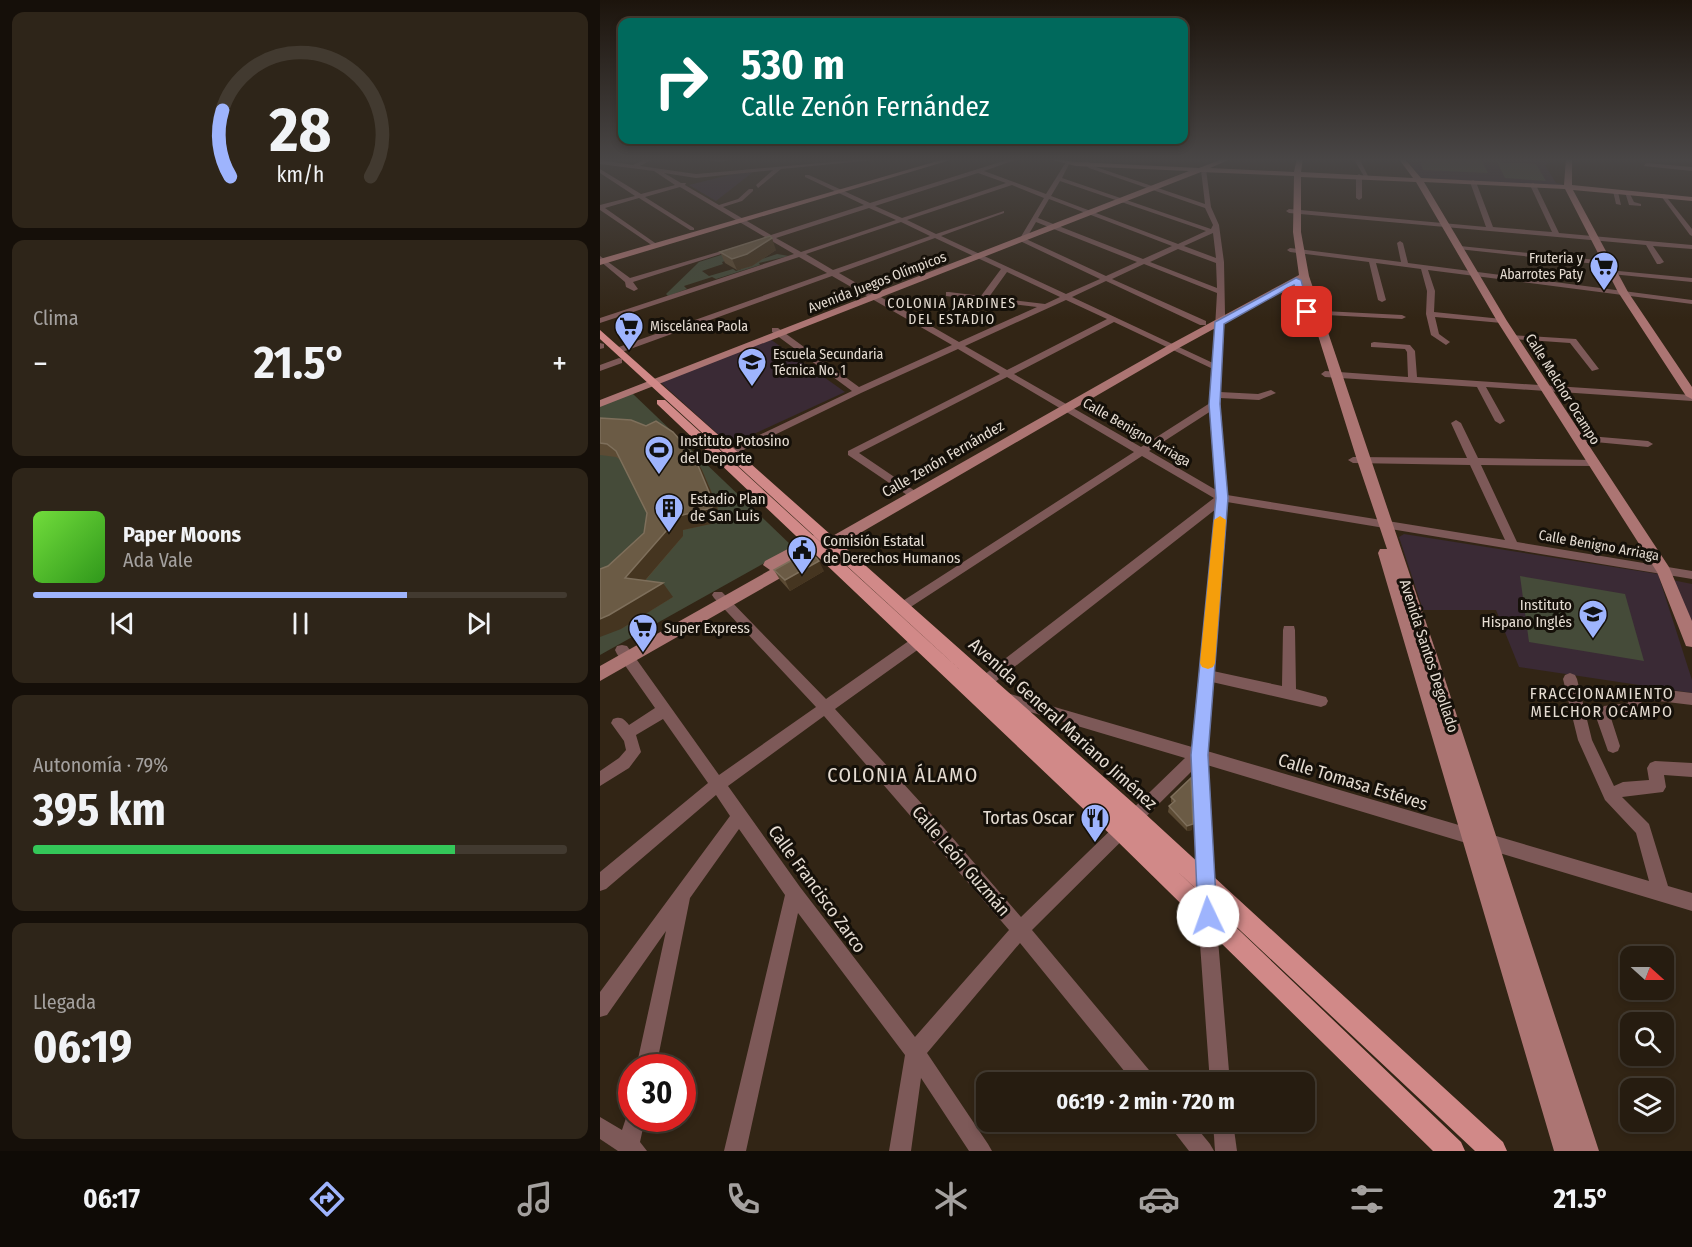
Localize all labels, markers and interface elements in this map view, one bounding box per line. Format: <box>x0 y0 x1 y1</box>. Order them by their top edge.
text: 530 m <box>741 40 845 90</box>
icon: right <box>642 42 720 120</box>
text: Calle Zenón Fernández <box>741 91 989 123</box>
text: 28 <box>268 93 331 168</box>
text: km/h <box>276 162 324 188</box>
street label: Avenida Juegos Olímpicos <box>806 248 949 317</box>
place label: Fruteria y Abarrotes Paty <box>1500 250 1584 283</box>
supermarket icon: Fruteria y Abarrotes Paty <box>1588 250 1620 292</box>
pin <box>1281 286 1332 337</box>
district label: COLONIA JARDINES DEL ESTADIO <box>887 295 1017 328</box>
icon: arrive <box>1290 295 1323 328</box>
text: Clima <box>33 306 78 330</box>
supermarket icon: Miscelánea Paola <box>613 310 645 352</box>
place label: Miscelánea Paola <box>650 318 748 335</box>
street label: Calle Melchor Ocampo <box>1522 331 1604 448</box>
text: 21.5° <box>254 336 346 390</box>
text: − <box>33 344 48 384</box>
text: + <box>552 344 567 384</box>
school or university icon: Escuela Secundaria Técnica No. 1 <box>736 346 768 388</box>
place label: Escuela Secundaria Técnica No. 1 <box>773 346 884 379</box>
street label: Calle Benigno Arriaga <box>1080 395 1194 470</box>
street label: Calle Zenón Fernández <box>879 417 1007 501</box>
place label: Instituto Potosino del Deporte <box>680 432 790 467</box>
sports icon: Instituto Potosino del Deporte <box>643 434 675 476</box>
place label: Estadio Plan de San Luis <box>690 490 766 525</box>
building icon: Estadio Plan de San Luis <box>653 492 685 534</box>
text: Paper Moons <box>123 521 241 548</box>
street label: Calle Benigno Arriaga <box>1537 527 1661 564</box>
place label: Comisión Estatal de Derechos Humanos <box>823 532 961 567</box>
public building icon: Comisión Estatal de Derechos Humanos <box>786 534 818 576</box>
text: Ada Vale <box>123 548 193 572</box>
street label: Avenida Santos Degollado <box>1396 577 1462 735</box>
place label: Instituto Hispano Inglés <box>1482 596 1572 631</box>
school or university icon: Instituto Hispano Inglés <box>1577 598 1609 640</box>
icon: previous <box>106 607 139 640</box>
icon: pause <box>284 607 317 640</box>
icon: next <box>462 607 495 640</box>
supermarket icon: Super Express <box>627 612 659 654</box>
place label: Super Express <box>664 619 750 637</box>
street label: Avenida General Mariano Jiménez <box>964 634 1162 814</box>
district label: FRACCIONAMIENTO MELCHOR OCAMPO <box>1530 684 1674 721</box>
street label: Calle Tomasa Estéves <box>1276 749 1431 815</box>
text: Autonomía · 79% <box>33 753 168 777</box>
district label: COLONIA ÁLAMO <box>827 763 979 787</box>
text: 395 km <box>33 783 166 837</box>
street label: Calle León Guzmán <box>907 801 1015 921</box>
restaurant icon: Tortas Oscar <box>1079 802 1111 844</box>
place label: Tortas Oscar <box>983 807 1075 829</box>
street label: Calle Francisco Zarco <box>763 821 871 957</box>
position arrow <box>1176 884 1240 948</box>
north arrow <box>1620 946 1674 1000</box>
map controls <box>1620 946 1674 1132</box>
text: Llegada <box>33 990 96 1014</box>
button: search <box>1620 1012 1674 1066</box>
text: 06:19 <box>33 1020 132 1074</box>
speed limit sign: 30 <box>618 1054 696 1132</box>
button: layers <box>1620 1078 1674 1132</box>
text: 06:19 · 2 min · 720 m <box>1056 1088 1235 1115</box>
icon: directions <box>306 1178 348 1220</box>
icon: music <box>514 1178 556 1220</box>
icon: phone <box>722 1178 764 1220</box>
icon: climate <box>930 1178 972 1220</box>
icon: car <box>1138 1178 1180 1220</box>
icon: filters <box>1346 1178 1388 1220</box>
text: 06:17 <box>83 1183 140 1215</box>
text: 21.5° <box>1553 1183 1609 1215</box>

